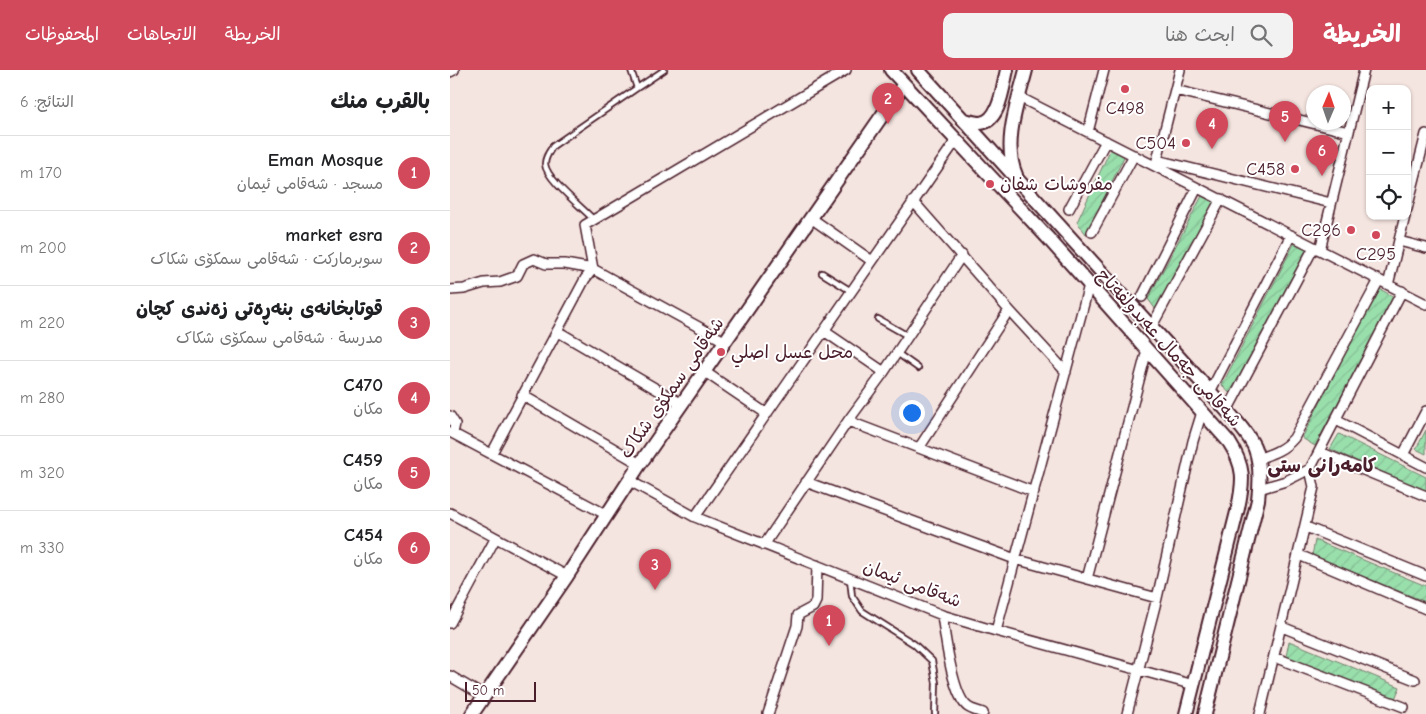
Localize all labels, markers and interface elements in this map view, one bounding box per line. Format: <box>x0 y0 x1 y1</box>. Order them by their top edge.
search box <box>943 13 1293 58</box>
text: الخريطة <box>1323 20 1401 48</box>
icon: search <box>1247 21 1275 49</box>
text: المحفوظات <box>25 24 99 45</box>
text: الاتجاهات <box>127 24 197 45</box>
text: الخريطة <box>225 24 281 45</box>
text: ابحث هنا <box>1165 24 1235 46</box>
pin: 2 <box>872 83 904 124</box>
marker: C498 <box>1119 83 1131 95</box>
north arrow <box>1306 85 1351 130</box>
map controls <box>1366 85 1411 220</box>
button: + <box>1366 85 1411 130</box>
text: بالقرب منك <box>330 89 430 113</box>
text: النتائج: 6 <box>20 93 74 111</box>
place label: C498 <box>1106 98 1144 119</box>
pin: 5 <box>1269 101 1301 142</box>
pin: 4 <box>1196 108 1228 149</box>
button: − <box>1366 130 1411 175</box>
place label: C504 <box>1136 133 1176 154</box>
pin: 6 <box>1306 135 1338 176</box>
marker: C504 <box>1180 137 1192 149</box>
text: Eman Mosque <box>268 149 383 171</box>
place label: C458 <box>1246 159 1285 180</box>
marker: C458 <box>1289 163 1301 175</box>
text: 170 m <box>20 164 62 182</box>
text: 1 <box>411 164 417 182</box>
place label: مفروشات شفان <box>1000 174 1113 195</box>
text: مسجد · شەقامی ئیمان <box>237 175 383 193</box>
button: locate <box>1366 175 1411 220</box>
marker: مفروشات شفان <box>984 178 996 190</box>
place label: C296 <box>1301 220 1341 241</box>
text: market esra <box>285 224 383 246</box>
marker: C296 <box>1345 224 1357 236</box>
marker: C295 <box>1370 229 1382 241</box>
text: 200 m <box>20 239 66 257</box>
text: 2 <box>410 239 418 257</box>
place label: C295 <box>1356 244 1396 265</box>
text: سوبرماركت · شەقامی سمکۆی شکاک <box>150 250 383 268</box>
street label: شەقامی جەمال عەبدولفەتاح <box>1092 264 1246 432</box>
text: قوتابخانەی بنەڕەتی زەندی کچان <box>136 298 383 320</box>
street label: شەقامی سمکۆی شکاک <box>615 313 729 463</box>
text: 220 m <box>20 314 65 332</box>
text: 3 <box>410 314 418 332</box>
text: مدرسة · شەقامی سمکۆی شکاک <box>176 329 383 347</box>
place label: محل عسل اصلي <box>731 342 853 368</box>
marker: محل عسل اصلي <box>715 346 727 358</box>
text: C470 <box>343 374 383 396</box>
text: 280 m <box>20 389 65 407</box>
text: 4 <box>410 389 418 407</box>
text: مكان <box>353 400 383 418</box>
your location <box>899 400 925 426</box>
text: C459 <box>343 449 383 471</box>
district label: كامه‌رانی ستی <box>1268 455 1377 478</box>
text: 320 m <box>20 464 65 482</box>
text: 5 <box>410 464 418 482</box>
text: مكان <box>353 475 383 493</box>
text: C454 <box>344 524 383 546</box>
text: 330 m <box>20 539 65 557</box>
text: 6 <box>410 539 418 557</box>
pin: 3 <box>639 549 671 590</box>
text: مكان <box>353 550 383 568</box>
street label: شەقامی ئیمان <box>860 556 964 612</box>
pin: 1 <box>813 605 845 646</box>
scale bar <box>465 679 536 702</box>
text: 50 m <box>472 682 504 699</box>

